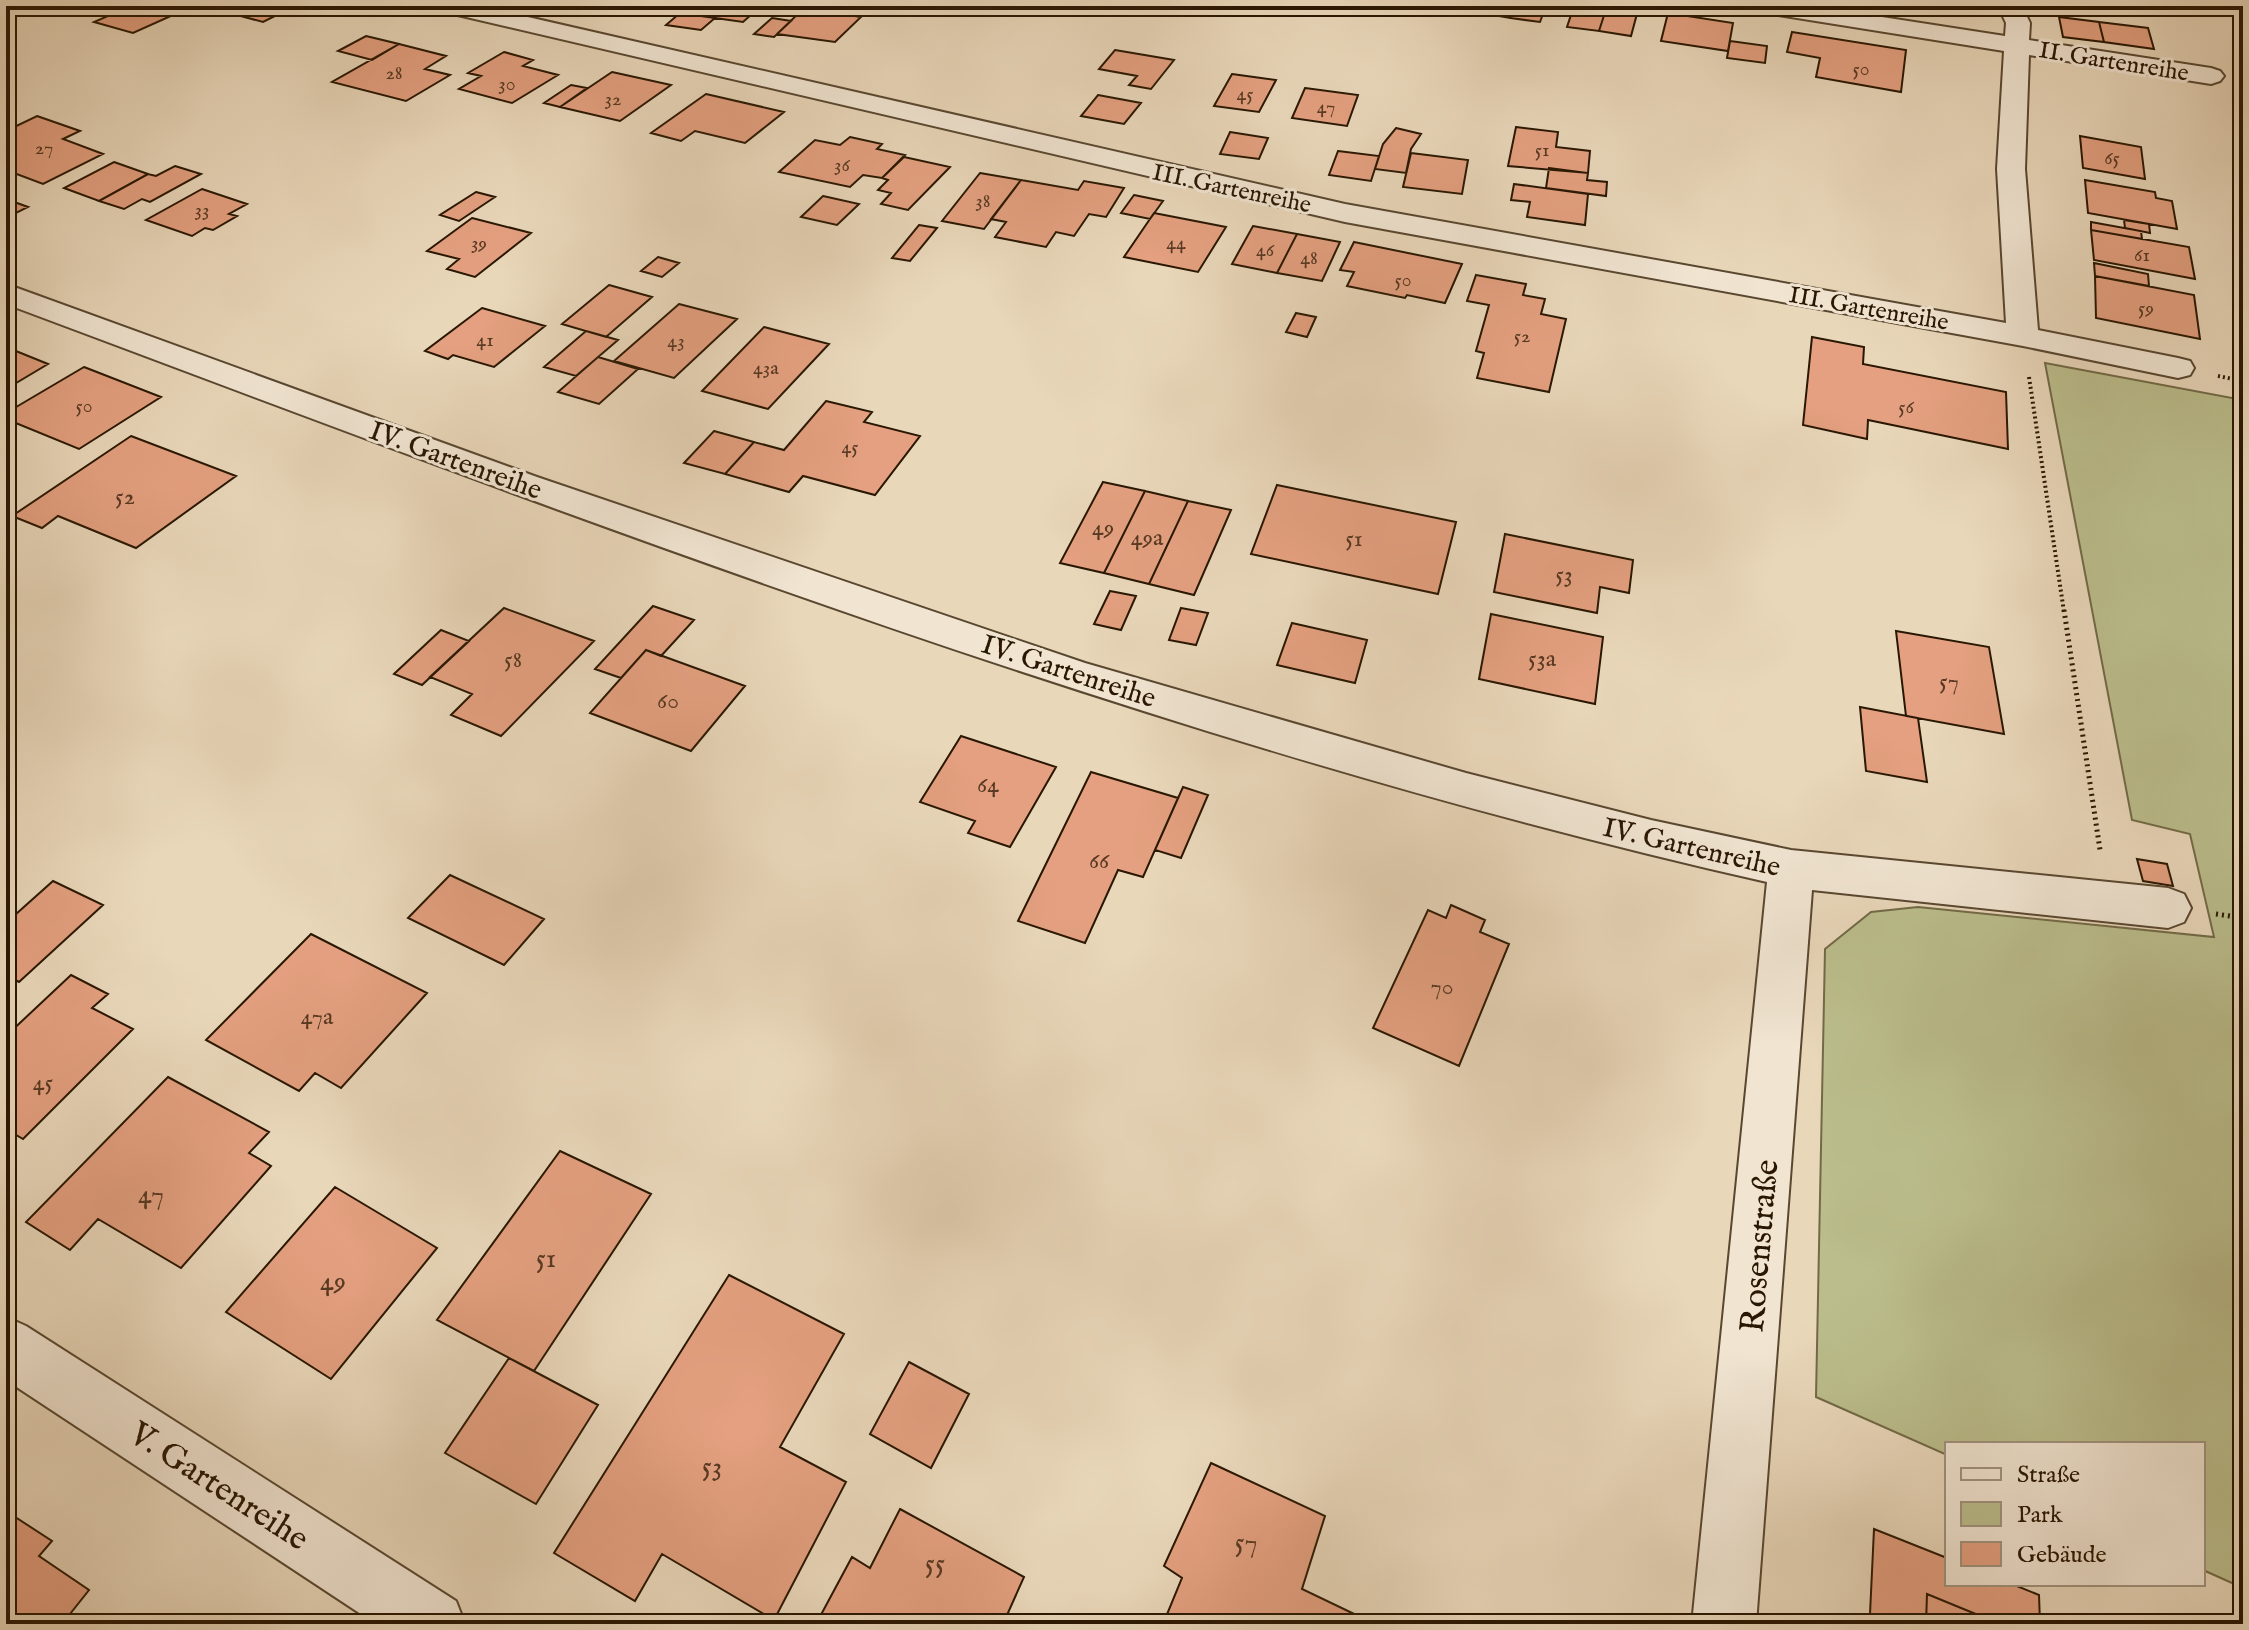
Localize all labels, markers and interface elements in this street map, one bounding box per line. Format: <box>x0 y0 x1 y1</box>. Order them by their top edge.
street label: II. Gartenreihe <box>2037 35 2191 90</box>
house number: 50 <box>1853 57 1870 82</box>
house number: 28 <box>385 61 403 86</box>
house number: 30 <box>498 72 516 97</box>
house number: 45 <box>1237 82 1253 107</box>
house number: 32 <box>605 87 621 112</box>
house number: 47 <box>1317 95 1335 120</box>
house number: 27 <box>35 136 53 161</box>
house number: 51 <box>1535 138 1549 163</box>
house number: 65 <box>2104 146 2120 171</box>
house number: 36 <box>834 153 851 178</box>
street label: III. Gartenreihe <box>1149 158 1314 221</box>
house number: 38 <box>975 189 991 214</box>
house number: 33 <box>195 198 209 223</box>
house number: 39 <box>471 231 487 256</box>
house number: 44 <box>1166 231 1186 256</box>
house number: 46 <box>1256 238 1275 263</box>
house number: 61 <box>2134 243 2150 268</box>
house number: 48 <box>1300 246 1318 271</box>
house number: 50 <box>1395 268 1412 293</box>
street label: III. Gartenreihe <box>1786 280 1951 339</box>
house number: 59 <box>2138 296 2154 321</box>
house number: 52 <box>1514 324 1530 349</box>
house number: 41 <box>476 328 494 353</box>
house number: 43 <box>667 329 685 354</box>
house number: 43a <box>753 356 779 381</box>
house number: 50 <box>76 394 93 419</box>
house number: 56 <box>1898 395 1914 420</box>
street label: IV. Gartenreihe <box>364 414 546 509</box>
house number: 45 <box>842 435 858 460</box>
house number: 52 <box>115 482 135 513</box>
house number: 49 <box>1092 513 1114 544</box>
house number: 49a <box>1131 523 1164 554</box>
house number: 51 <box>1345 524 1363 555</box>
house number: 53 <box>1555 560 1573 591</box>
street label: IV. Gartenreihe <box>977 628 1160 717</box>
house number: 53a <box>1528 644 1557 675</box>
house number: 58 <box>504 645 522 676</box>
house number: 57 <box>1939 667 1959 698</box>
house number: 60 <box>657 686 679 717</box>
house number: 64 <box>977 770 999 801</box>
street label: IV. Gartenreihe <box>1599 811 1784 886</box>
house number: 66 <box>1089 846 1110 877</box>
house number: 70 <box>1430 972 1454 1003</box>
house number: 47a <box>301 1002 334 1033</box>
house number: 45 <box>33 1068 53 1099</box>
street label: Rosenstraße <box>1732 1158 1789 1335</box>
house number: 47 <box>138 1178 164 1213</box>
house number: 51 <box>536 1242 556 1277</box>
house number: 49 <box>320 1265 346 1300</box>
street label: V. Gartenreihe <box>120 1413 317 1561</box>
legend <box>1945 1442 2205 1586</box>
house number: 53 <box>702 1450 722 1485</box>
text: Straße <box>2017 1460 2080 1491</box>
text: Park <box>2017 1500 2063 1531</box>
house number: 57 <box>1234 1526 1258 1561</box>
text: Gebäude <box>2017 1540 2107 1571</box>
house number: 55 <box>925 1547 945 1582</box>

